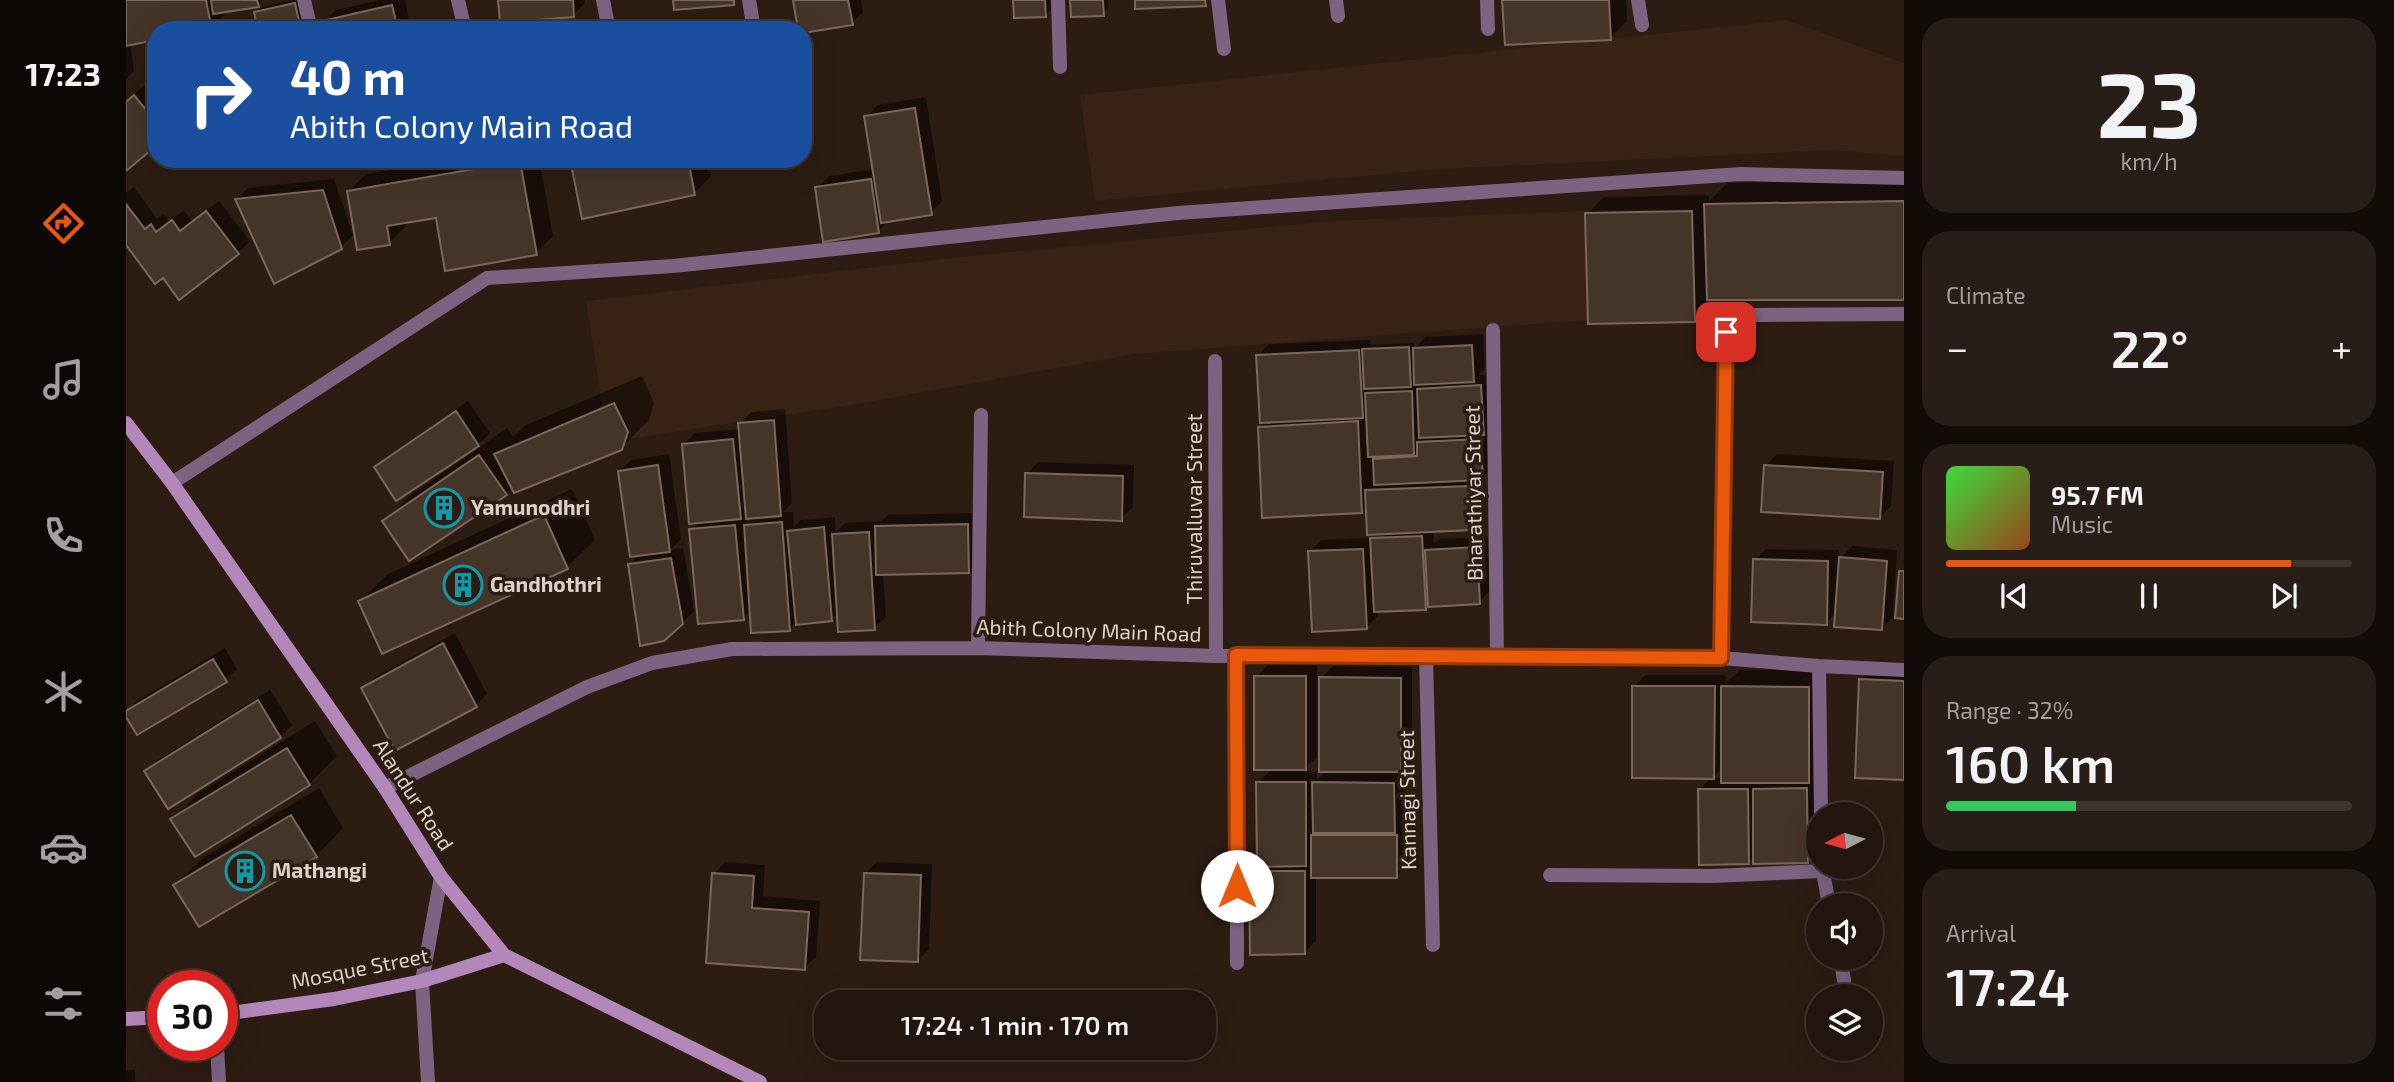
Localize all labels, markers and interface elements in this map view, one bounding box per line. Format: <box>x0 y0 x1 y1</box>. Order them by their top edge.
text: 40 m <box>290 46 406 105</box>
text: 23 <box>2097 47 2201 156</box>
icon: right <box>175 49 266 140</box>
text: 17:23 <box>25 54 101 92</box>
text: Abith Colony Main Road <box>290 106 633 144</box>
text: km/h <box>2120 147 2178 175</box>
icon: directions <box>39 199 88 248</box>
text: Climate <box>1946 281 2026 309</box>
pin <box>1696 302 1756 362</box>
icon: arrive <box>1707 313 1745 351</box>
text: 22° <box>2111 316 2189 378</box>
text: − <box>1946 324 1968 370</box>
text: + <box>2331 324 2352 370</box>
icon: music <box>39 355 88 404</box>
street label: Bharathiyar Street <box>1458 405 1487 581</box>
street label: Thiruvalluvar Street <box>1181 414 1206 604</box>
text: 95.7 FM <box>2051 479 2144 510</box>
building icon: Yamunodhri <box>423 487 465 529</box>
place label: Yamunodhri <box>471 494 590 519</box>
text: Music <box>2051 510 2113 538</box>
icon: phone <box>39 511 88 560</box>
building icon: Gandhothri <box>442 564 484 606</box>
place label: Gandhothri <box>490 571 602 596</box>
icon: previous <box>1995 577 2033 615</box>
icon: pause <box>2130 577 2168 615</box>
icon: next <box>2265 577 2303 615</box>
street label: Abith Colony Main Road <box>976 613 1202 646</box>
icon: climate <box>39 667 88 716</box>
text: Range · 32% <box>1946 696 2073 724</box>
street label: Kannagi Street <box>1393 730 1420 870</box>
text: 160 km <box>1946 731 2115 793</box>
street label: Alandur Road <box>369 734 460 855</box>
north arrow <box>1806 802 1883 878</box>
map controls <box>1806 802 1883 1061</box>
icon: car <box>39 823 88 872</box>
position arrow <box>1200 849 1274 923</box>
building icon: Mathangi <box>224 850 266 892</box>
place label: Mathangi <box>272 857 367 882</box>
button: sound <box>1806 893 1883 970</box>
text: Arrival <box>1946 919 2016 947</box>
street label: Mosque Street <box>289 942 430 993</box>
text: 17:24 <box>1946 954 2070 1016</box>
speed limit sign: 30 <box>147 970 238 1061</box>
icon: filters <box>39 979 88 1028</box>
button: layers <box>1806 984 1883 1061</box>
text: 17:24 · 1 min · 170 m <box>901 1009 1129 1040</box>

